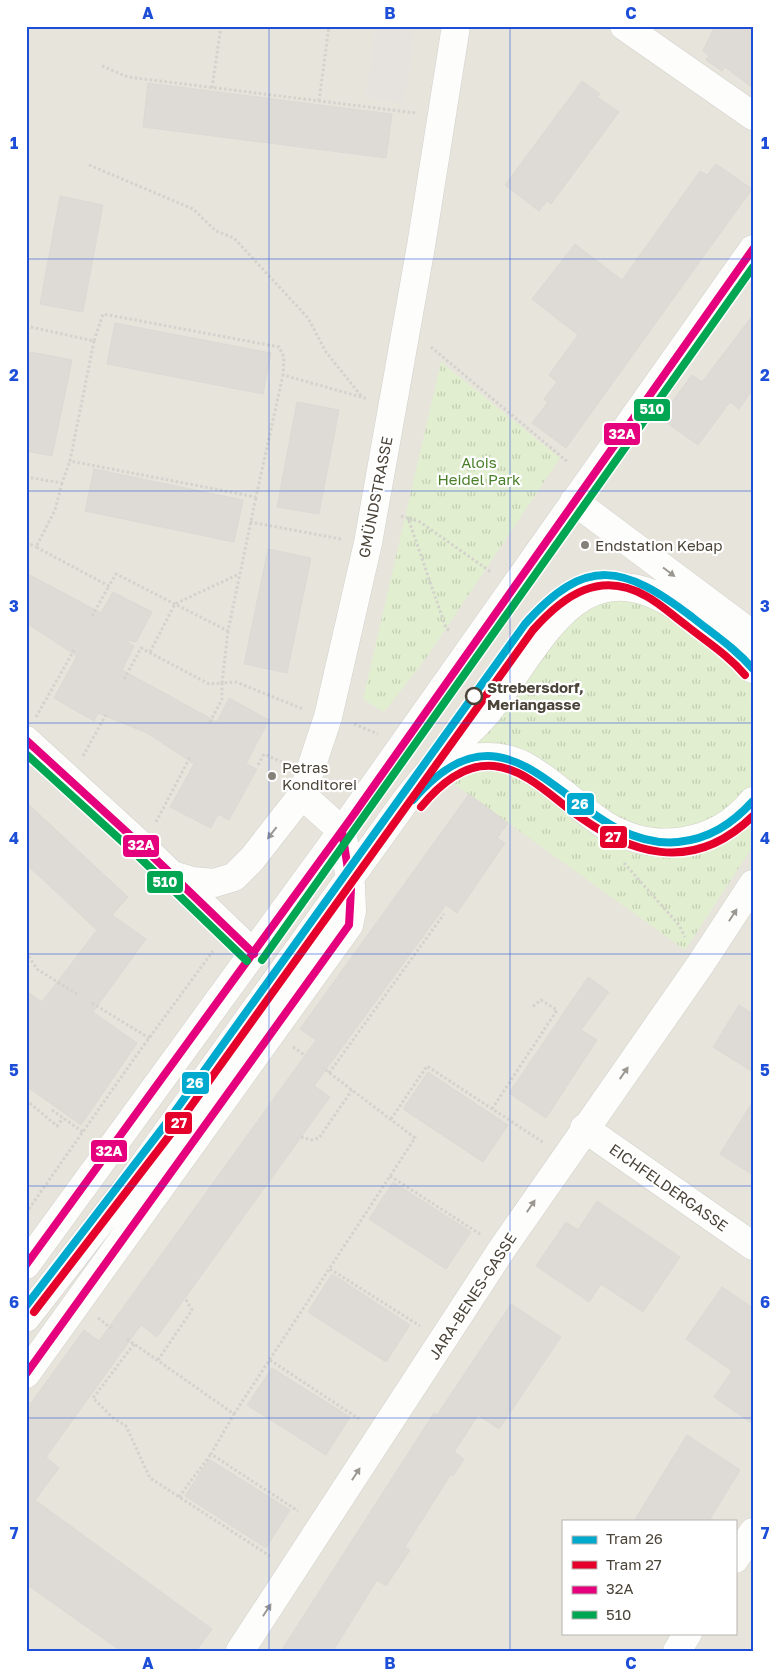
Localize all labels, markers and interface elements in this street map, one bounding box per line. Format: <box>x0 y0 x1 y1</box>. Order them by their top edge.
text: A <box>142 3 154 23</box>
text: B <box>384 3 396 23</box>
text: C <box>625 3 637 23</box>
text: 1 <box>10 133 18 153</box>
text: 1 <box>761 133 769 153</box>
text: 2 <box>9 365 19 385</box>
text: 2 <box>760 365 770 385</box>
line badge: 510 <box>633 398 671 422</box>
text: 510 <box>640 400 664 417</box>
line badge: 32A <box>603 422 641 446</box>
text: 32A <box>608 425 636 442</box>
street label: GMÜNDSTRASSE <box>354 435 396 559</box>
park label: Alois Heidel Park <box>437 453 521 488</box>
place label: Endstation Kebap <box>595 536 723 554</box>
marker: Endstation Kebap <box>579 539 591 551</box>
one-way arrow <box>662 567 675 578</box>
text: 3 <box>9 596 19 616</box>
text: 3 <box>760 596 770 616</box>
place label: Strebersdorf, Meriangasse <box>487 678 584 713</box>
marker: Strebersdorf, Meriangasse <box>465 687 483 705</box>
place label: Petras Konditorei <box>282 758 357 793</box>
marker: Petras Konditorei <box>266 770 278 782</box>
line badge: 26 <box>566 792 595 816</box>
text: 26 <box>571 795 589 812</box>
line badge: 27 <box>599 825 628 849</box>
one-way arrow <box>267 827 278 840</box>
text: 4 <box>9 828 19 848</box>
text: 27 <box>605 828 621 845</box>
text: 4 <box>760 828 770 848</box>
line badge: 32A <box>122 834 160 858</box>
text: 32A <box>127 836 155 853</box>
line badge: 510 <box>146 870 184 894</box>
text: 510 <box>153 873 177 890</box>
one-way arrow <box>728 909 737 922</box>
text: 5 <box>9 1060 19 1080</box>
text: 5 <box>760 1060 770 1080</box>
one-way arrow <box>619 1066 629 1080</box>
line badge: 26 <box>181 1071 210 1095</box>
text: 26 <box>186 1074 204 1091</box>
line badge: 27 <box>164 1111 193 1135</box>
text: 27 <box>171 1114 187 1131</box>
line badge: 32A <box>90 1139 128 1163</box>
street label: EICHFELDERGASSE <box>606 1139 732 1235</box>
text: 32A <box>95 1142 123 1159</box>
one-way arrow <box>526 1199 536 1213</box>
street label: JARA-BENES-GASSE <box>424 1229 520 1363</box>
text: 6 <box>9 1292 19 1312</box>
text: 6 <box>760 1292 770 1312</box>
one-way arrow <box>351 1467 361 1481</box>
legend <box>562 1520 736 1634</box>
text: 7 <box>10 1523 19 1543</box>
text: 7 <box>761 1523 770 1543</box>
text: Tram 26 <box>606 1529 663 1547</box>
text: Tram 27 <box>606 1555 662 1573</box>
text: 32A <box>606 1579 634 1597</box>
one-way arrow <box>262 1603 272 1617</box>
text: 510 <box>606 1605 631 1623</box>
text: A <box>142 1653 154 1673</box>
text: B <box>384 1653 396 1673</box>
text: C <box>625 1653 637 1673</box>

